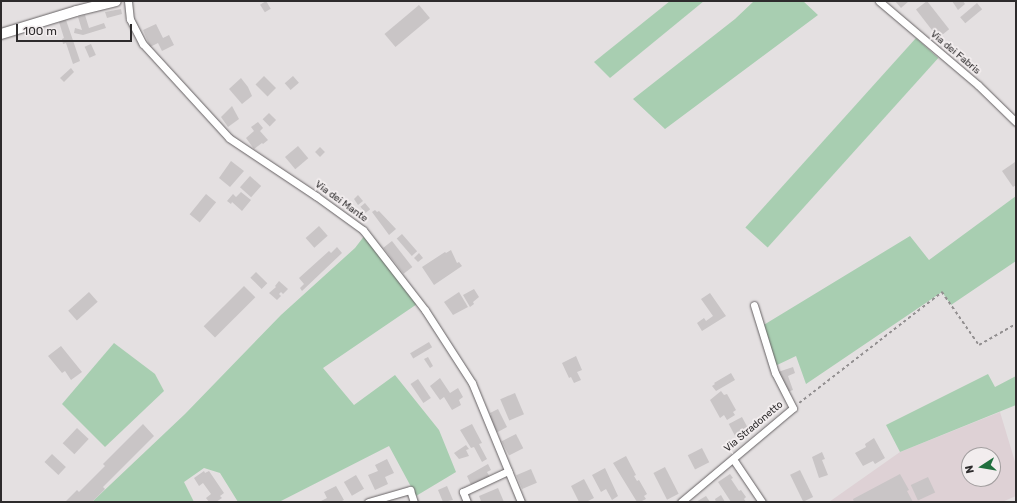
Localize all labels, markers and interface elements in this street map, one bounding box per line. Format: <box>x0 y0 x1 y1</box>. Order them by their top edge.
scale bar <box>18 16 134 42</box>
text: 100 m <box>23 24 57 38</box>
street label: Via dei Fabris <box>928 29 982 77</box>
street label: Via dei Mante <box>312 179 370 225</box>
street label: Via Stradonetto <box>722 399 786 455</box>
north arrow <box>961 447 1001 487</box>
text: N <box>963 464 977 475</box>

